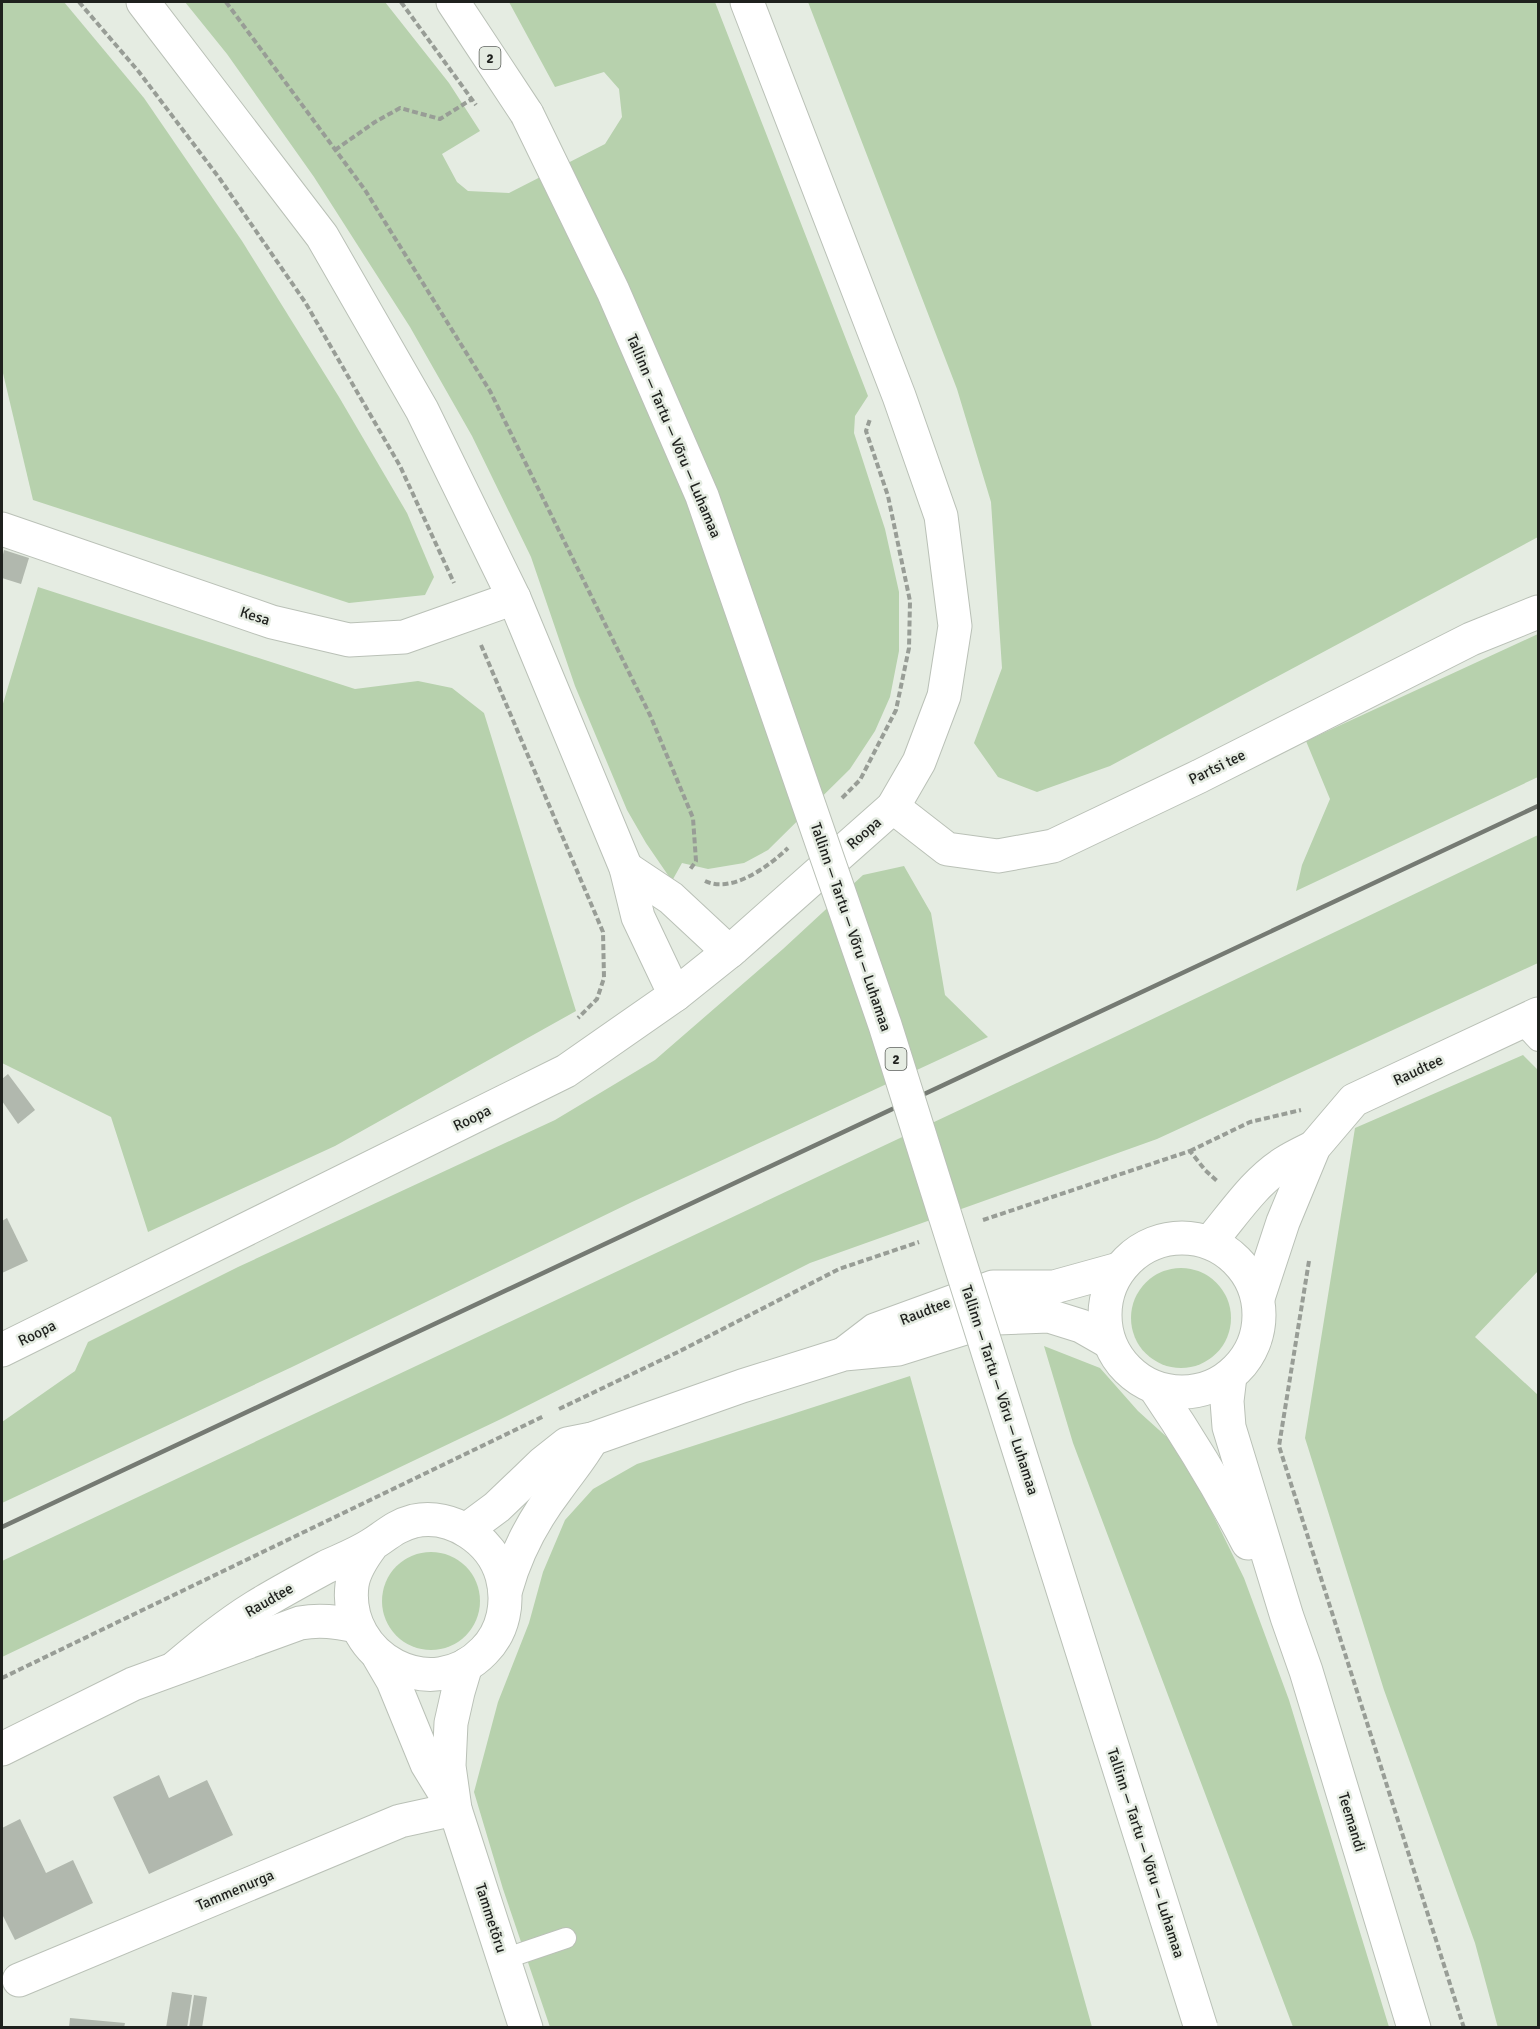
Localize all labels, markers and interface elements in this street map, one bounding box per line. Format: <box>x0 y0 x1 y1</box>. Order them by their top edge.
road number: 2 <box>480 47 500 69</box>
street label: Tallinn — Tartu — Võru — Luhamaa <box>623 331 725 541</box>
street label: Kesa <box>238 603 272 629</box>
street label: Partsi tee <box>1186 746 1248 788</box>
street label: Roopa <box>843 813 885 853</box>
street label: Tallinn — Tartu — Võru — Luhamaa <box>807 820 895 1034</box>
road number: 2 <box>886 1048 906 1070</box>
street label: Raudtee <box>1390 1051 1446 1089</box>
street label: Roopa <box>450 1101 494 1135</box>
street label: Tallinn — Tartu — Võru — Luhamaa <box>958 1283 1042 1497</box>
street label: Raudtee <box>897 1293 953 1329</box>
street label: Roopa <box>15 1316 59 1350</box>
street label: Raudtee <box>242 1579 296 1621</box>
street label: Tallinn — Tartu — Võru — Luhamaa <box>1104 1746 1188 1960</box>
street label: Teemandi <box>1334 1790 1370 1854</box>
street label: Tammenurga <box>193 1866 277 1914</box>
street label: Tammetõru <box>471 1881 511 1955</box>

